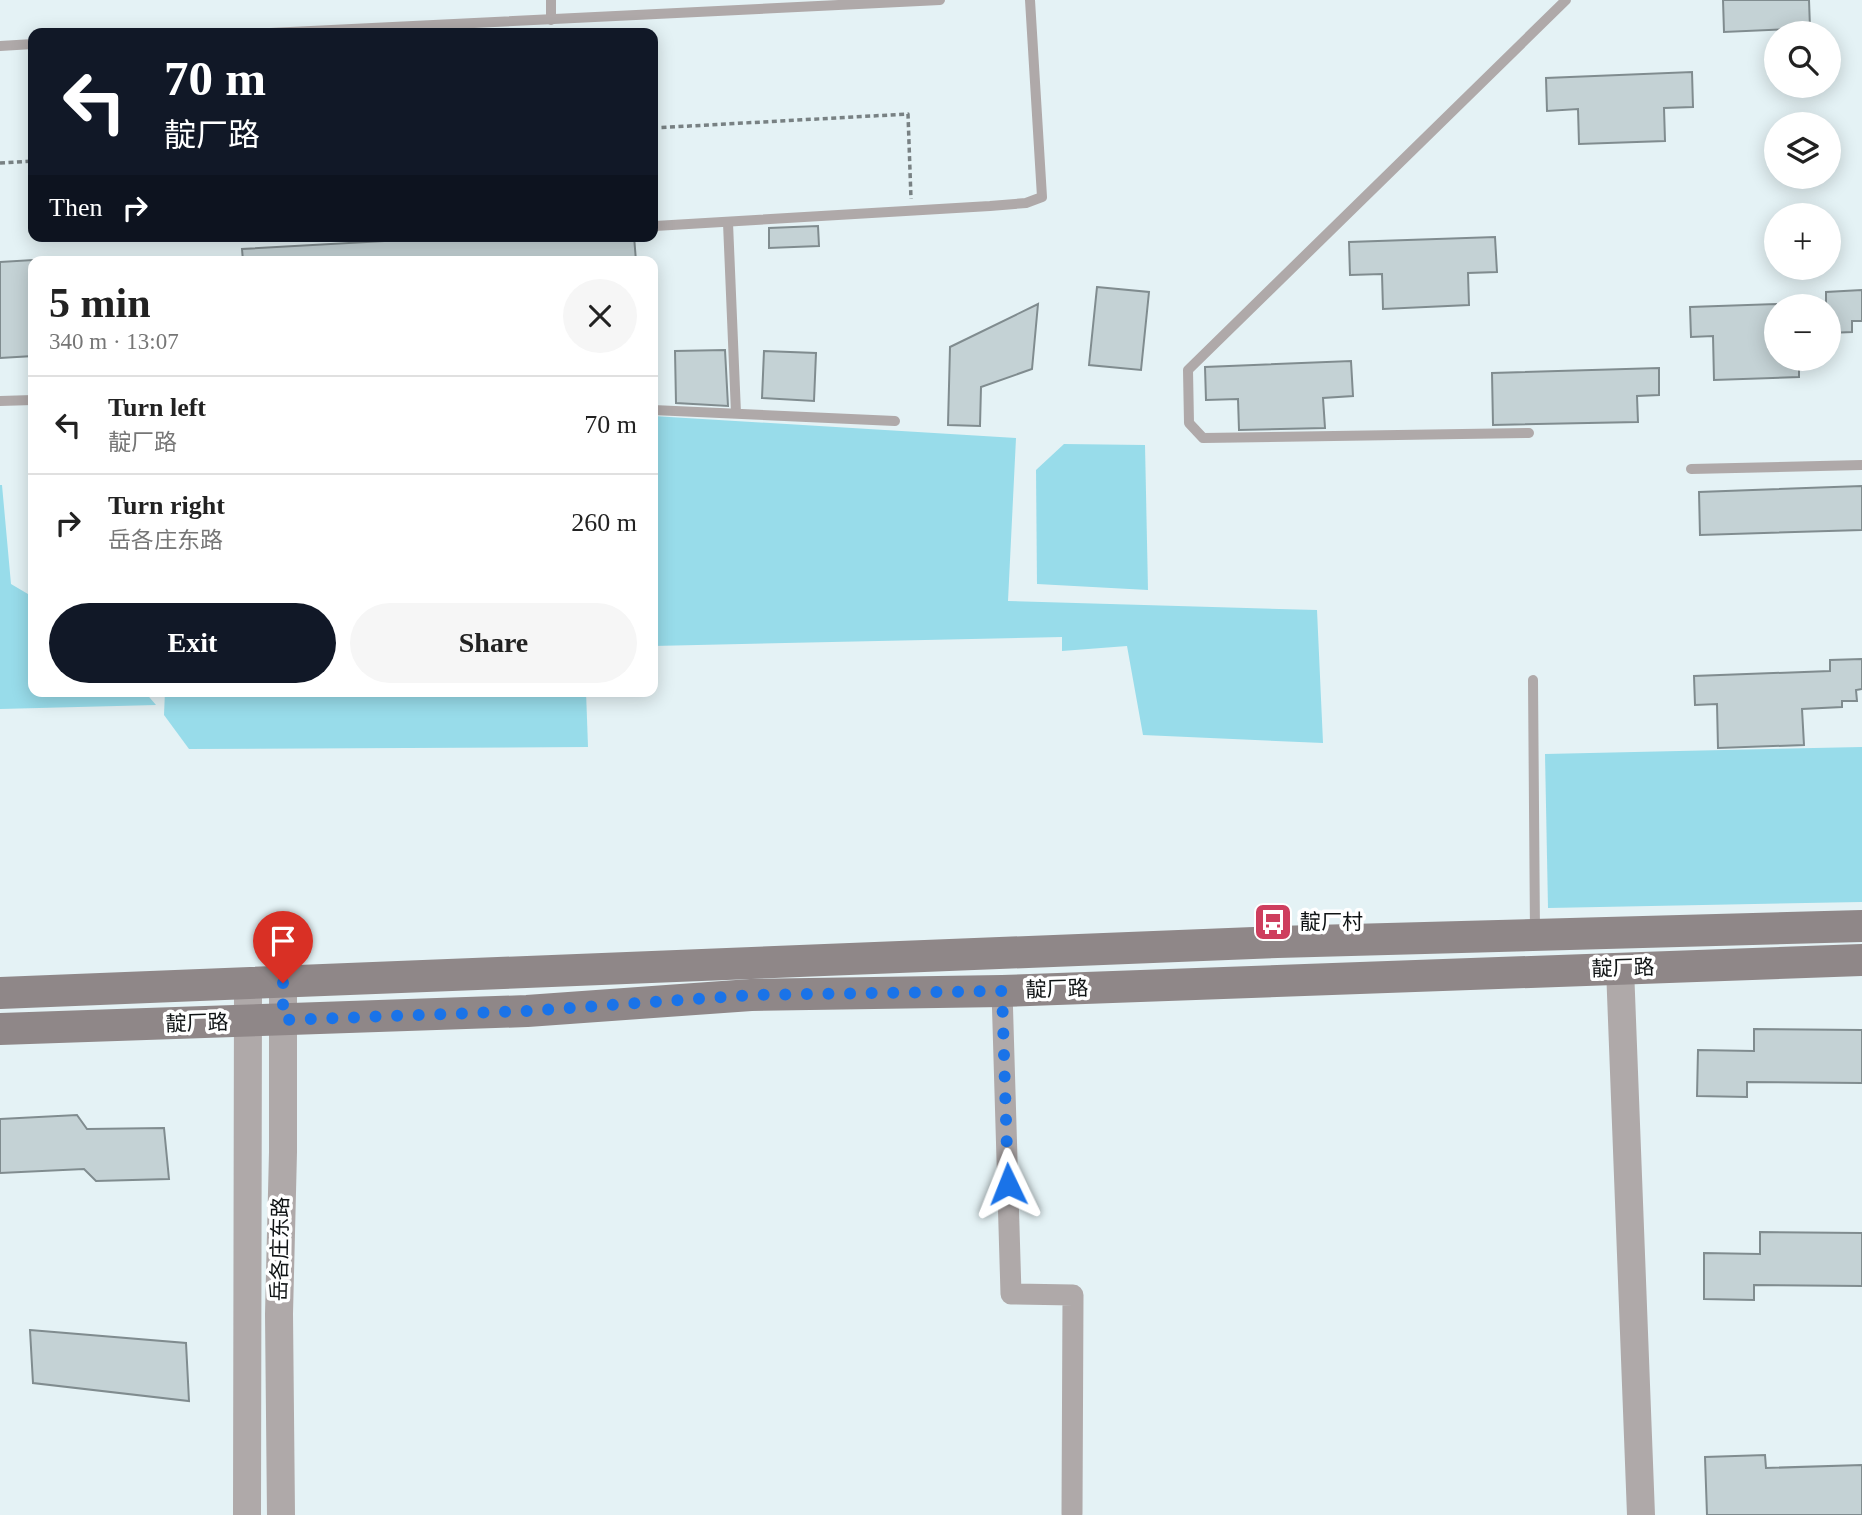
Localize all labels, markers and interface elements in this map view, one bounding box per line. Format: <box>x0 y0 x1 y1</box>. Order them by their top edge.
map controls <box>1764 21 1841 371</box>
button: search <box>1764 21 1841 98</box>
text: 70 m <box>164 51 266 106</box>
icon: left <box>49 56 140 147</box>
button: layers <box>1764 112 1841 189</box>
text: 靛厂路 <box>164 117 260 153</box>
icon: right <box>116 189 154 227</box>
text: Then <box>49 193 102 222</box>
button: + <box>1764 203 1841 280</box>
button: close <box>563 279 637 353</box>
text: 5 min <box>49 280 151 326</box>
button: − <box>1764 294 1841 371</box>
text: 340 m · 13:07 <box>49 329 179 354</box>
text: Turn left <box>108 393 206 422</box>
icon: left <box>49 406 87 444</box>
text: 70 m <box>584 410 637 439</box>
text: 靛厂路 <box>108 430 177 455</box>
text: Turn right <box>108 491 225 520</box>
icon: right <box>49 504 87 542</box>
text: 260 m <box>571 508 637 537</box>
text: 岳各庄东路 <box>108 528 223 553</box>
button: Exit <box>49 603 336 683</box>
button: Share <box>350 603 637 683</box>
bus stop icon: 靛厂村 <box>1252 901 1294 943</box>
place label: 靛厂村 <box>1300 910 1363 934</box>
pin <box>253 911 313 983</box>
icon: arrive <box>264 922 302 960</box>
street label: 靛厂路 <box>1591 955 1655 981</box>
street label: 靛厂路 <box>1025 976 1089 1002</box>
street label: 靛厂路 <box>165 1010 229 1036</box>
position arrow <box>971 1147 1045 1221</box>
street label: 岳各庄东路 <box>267 1196 293 1302</box>

